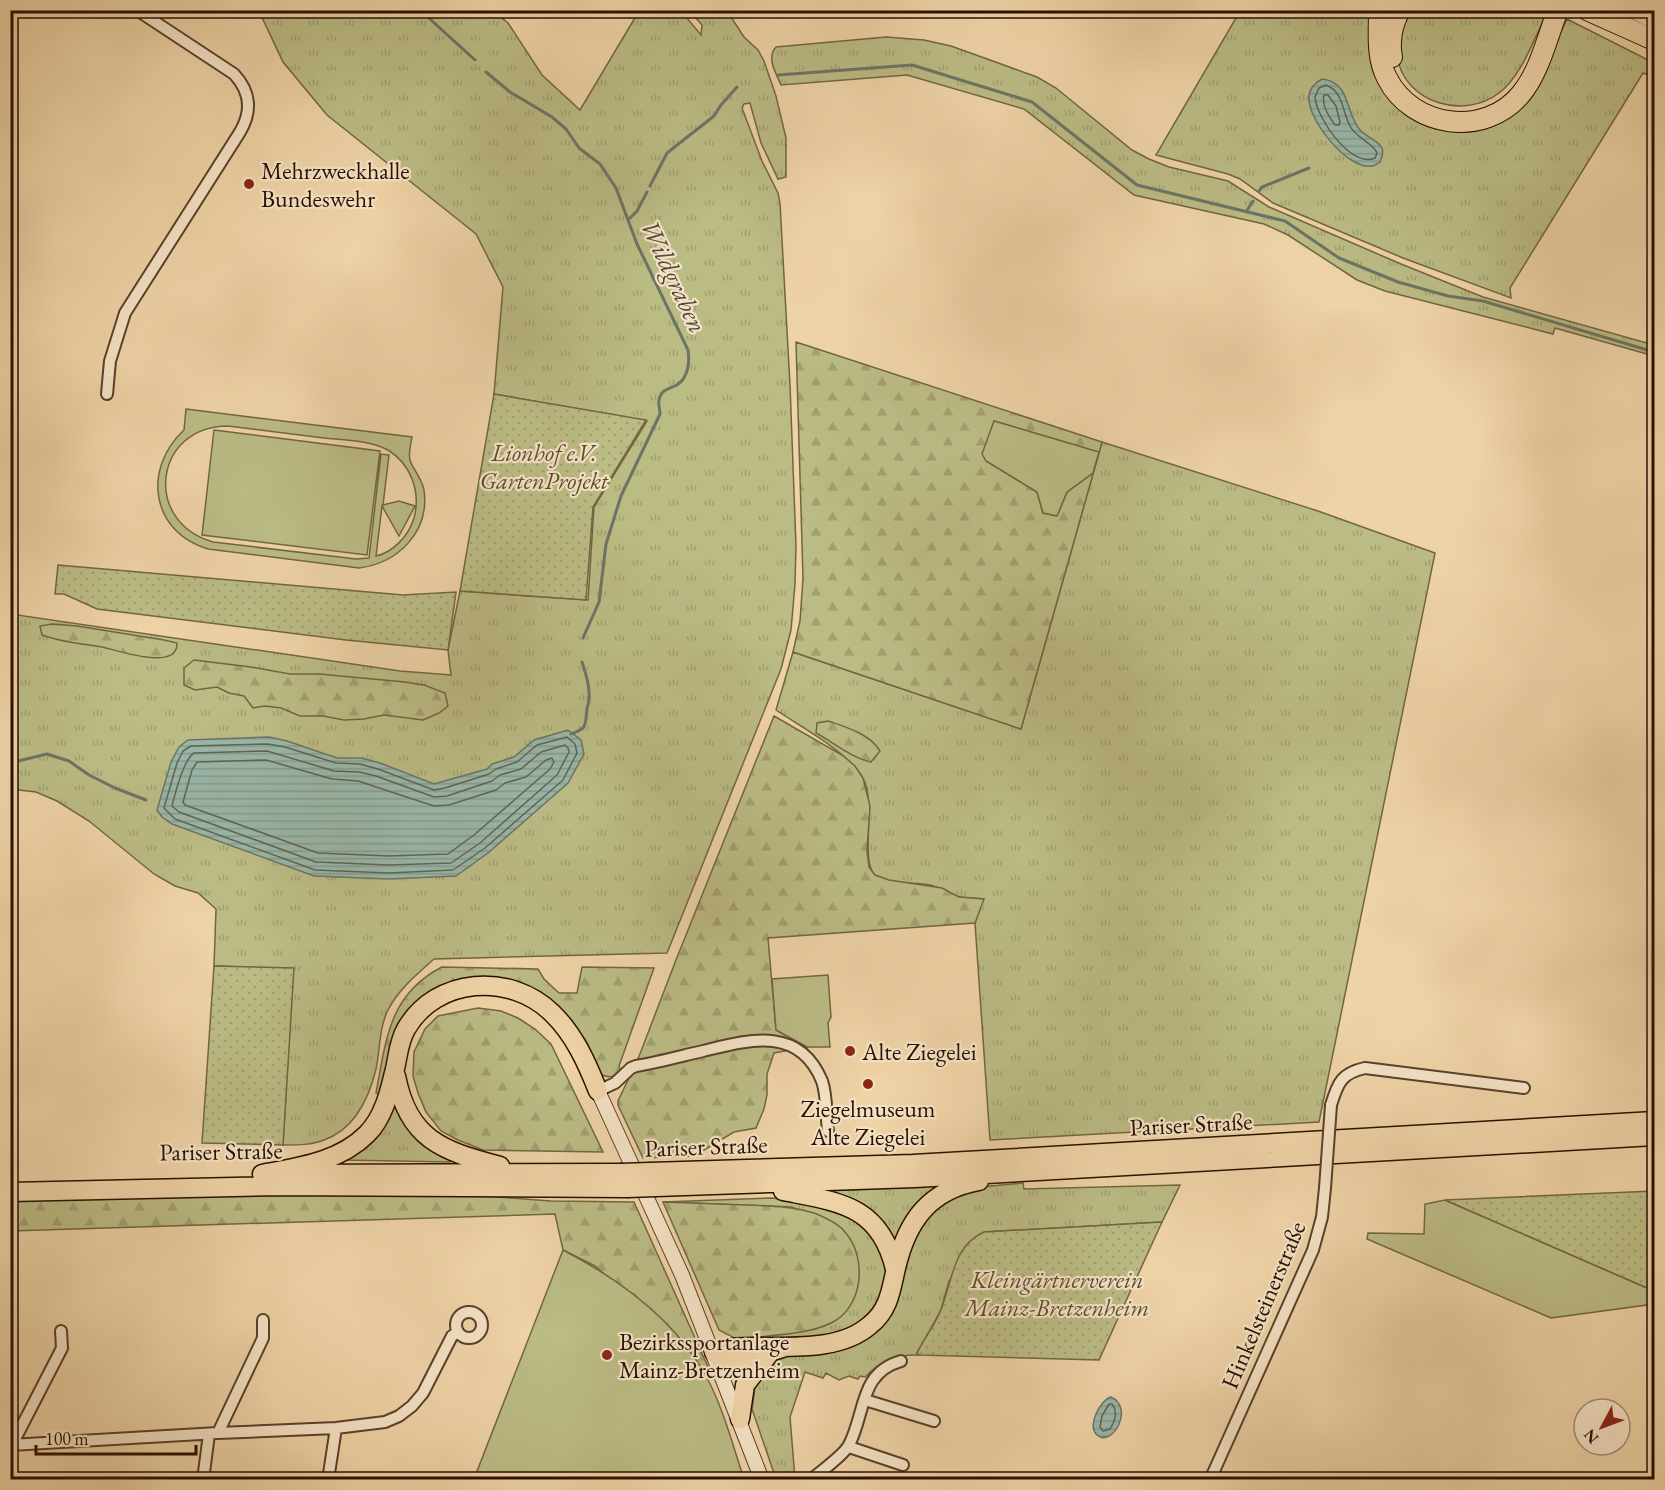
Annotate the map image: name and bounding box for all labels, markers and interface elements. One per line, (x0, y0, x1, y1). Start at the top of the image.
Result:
place label: Mehrzweckhalle Bundeswehr (261, 155, 410, 214)
marker: Mehrzweckhalle Bundeswehr (242, 177, 256, 191)
water label: Wildgraben (633, 214, 715, 338)
park label: Lionhof e.V. GartenProjekt (480, 437, 609, 496)
place label: Alte Ziegelei (861, 1036, 977, 1067)
marker: Alte Ziegelei (843, 1044, 857, 1058)
marker: Ziegelmuseum Alte Ziegelei (861, 1077, 875, 1091)
place label: Ziegelmuseum Alte Ziegelei (800, 1093, 936, 1152)
street label: Pariser Straße (1129, 1105, 1253, 1143)
street label: Pariser Straße (644, 1128, 768, 1164)
street label: Pariser Straße (159, 1134, 283, 1168)
street label: Hinkelsteinerstraße (1214, 1216, 1312, 1394)
park label: Kleingärtnerverein Mainz-Bretzenheim (963, 1264, 1149, 1323)
place label: Bezirkssportanlage Mainz-Bretzenheim (619, 1326, 801, 1385)
marker: Bezirkssportanlage Mainz-Bretzenheim (600, 1348, 614, 1362)
north arrow (1572, 1397, 1632, 1457)
scale bar (36, 1418, 196, 1456)
text: N (1579, 1425, 1603, 1448)
text: 100 m (45, 1427, 89, 1450)

